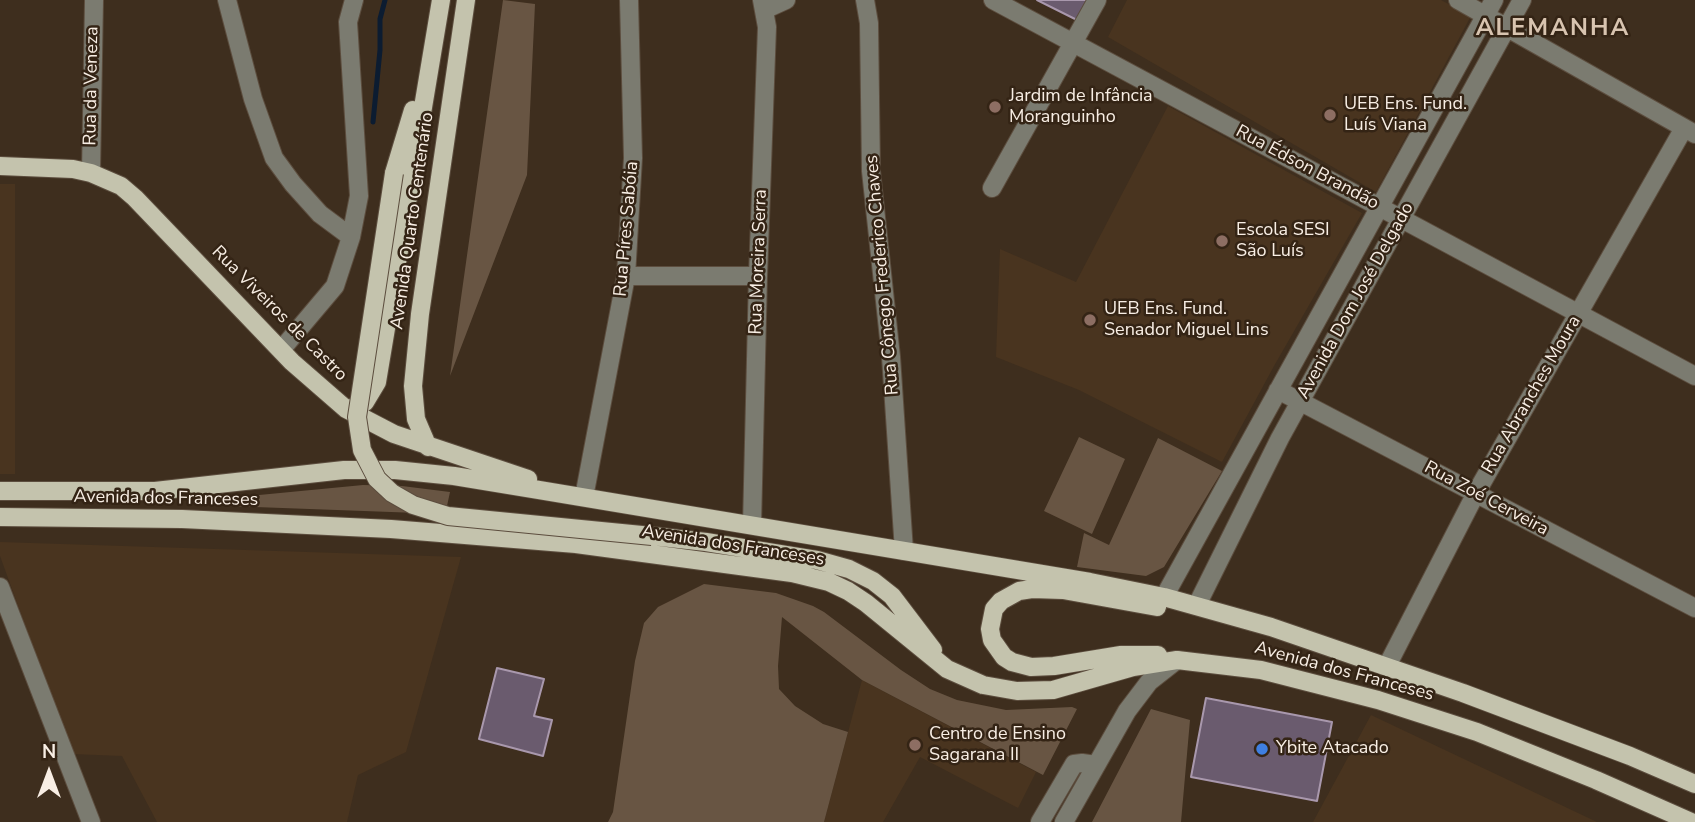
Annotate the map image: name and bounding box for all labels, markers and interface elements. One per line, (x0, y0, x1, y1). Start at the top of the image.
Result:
district label: ALEMANHA (1477, 15, 1629, 43)
street label: Rua da Veneza (80, 26, 104, 146)
place label: Jardim de Infância Moranguinho (1009, 86, 1153, 128)
place label: UEB Ens. Fund. Luís Viana (1344, 94, 1467, 136)
marker: Jardim de Infância Moranguinho (987, 99, 1003, 115)
marker: UEB Ens. Fund. Luís Viana (1322, 107, 1338, 123)
street label: Avenida Quarto Centenário (387, 111, 439, 331)
street label: Rua Édson Brandão (1232, 121, 1382, 215)
street label: Rua Cônego Frederico Chaves (862, 154, 904, 396)
street label: Rua Píres Sabóia (610, 160, 644, 298)
street label: Rua Moreira Serra (746, 189, 772, 335)
street label: Avenida Dom José Delgado (1293, 199, 1419, 403)
place label: Escola SESI São Luís (1236, 220, 1330, 262)
marker: Escola SESI São Luís (1214, 233, 1230, 249)
street label: Rua Viveiros de Castro (207, 242, 351, 386)
place label: UEB Ens. Fund. Senador Miguel Lins (1104, 299, 1269, 342)
marker: UEB Ens. Fund. Senador Miguel Lins (1082, 312, 1098, 328)
street label: Rua Abranches Moura (1478, 312, 1586, 478)
street label: Rua Zoé Cerveira (1420, 457, 1552, 541)
street label: Avenida dos Franceses (74, 487, 258, 511)
street label: Avenida dos Franceses (640, 521, 826, 571)
street label: Avenida dos Franceses (1252, 638, 1436, 706)
place label: Centro de Ensino Sagarana II (929, 724, 1066, 766)
marker: Centro de Ensino Sagarana II (907, 737, 923, 753)
north arrow (14, 738, 84, 808)
place label: Ybite Atacado (1276, 738, 1389, 760)
text: N (42, 739, 56, 765)
marker: Ybite Atacado (1254, 741, 1270, 757)

